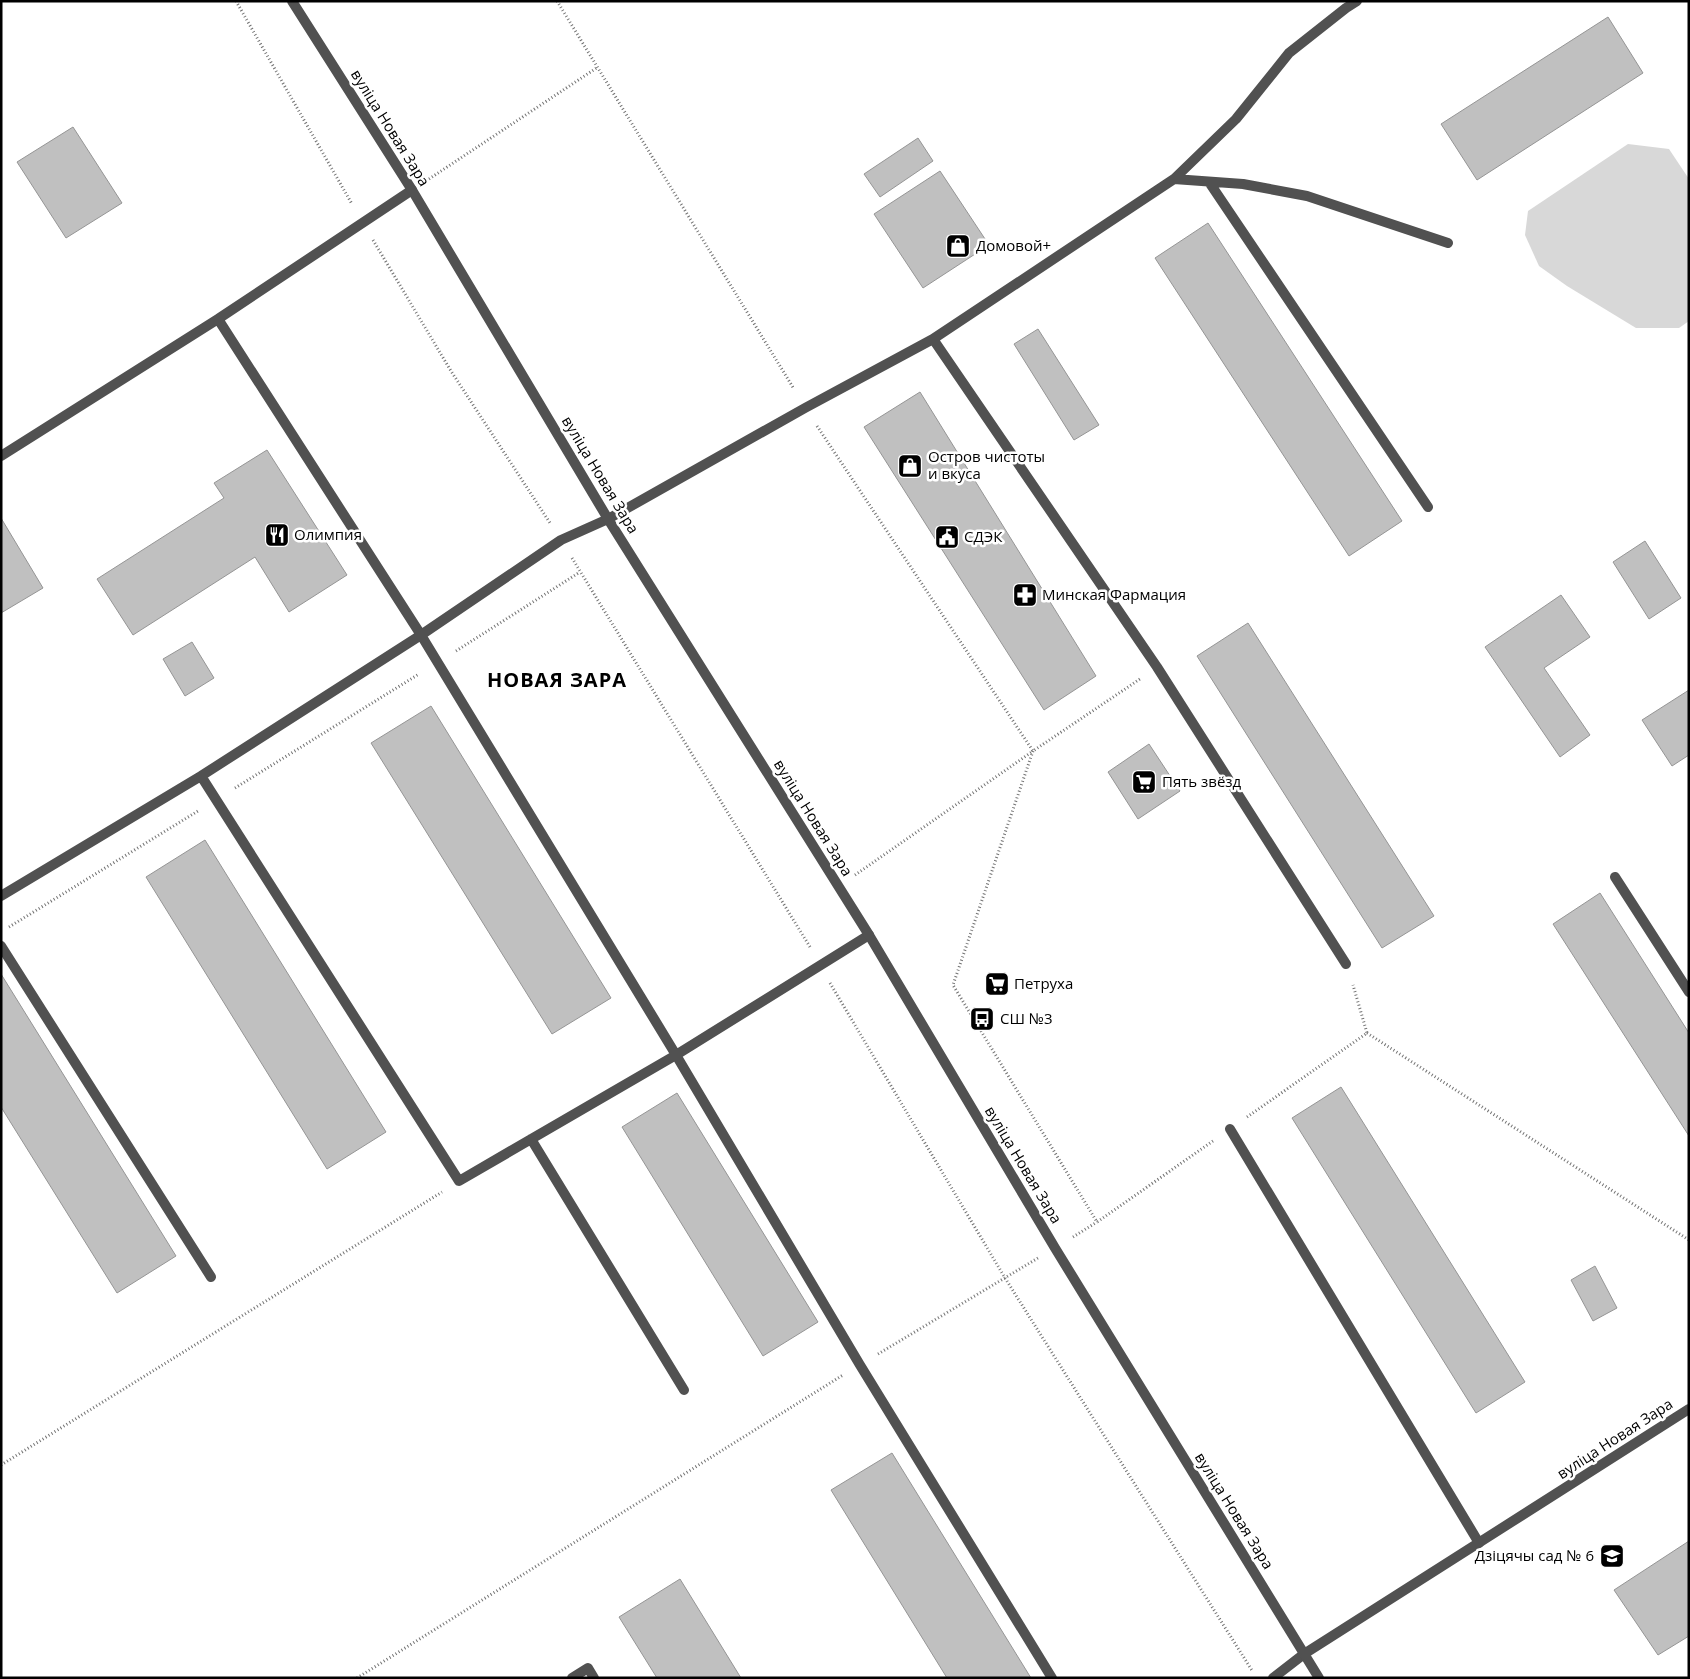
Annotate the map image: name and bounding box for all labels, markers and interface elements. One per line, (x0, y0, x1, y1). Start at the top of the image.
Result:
street label: вуліца Новая Зара (347, 65, 435, 190)
shop icon: Домовой+ (945, 233, 971, 259)
place label: Домовой+ (976, 235, 1051, 255)
street label: вуліца Новая Зара (558, 412, 644, 537)
place label: Остров чистоты и вкуса (928, 446, 1045, 483)
shop icon: Остров чистоты и вкуса (897, 453, 923, 479)
restaurant icon: Олимпия (264, 522, 290, 548)
place label: Олимпия (294, 524, 362, 544)
public building icon: СДЭК (934, 524, 960, 550)
place label: СДЭК (964, 526, 1003, 546)
pharmacy icon: Минская Фармация (1012, 582, 1038, 608)
place label: Минская Фармация (1042, 584, 1186, 604)
district label: НОВАЯ ЗАРА (487, 666, 627, 693)
street label: вуліца Новая Зара (770, 755, 858, 880)
supermarket icon: Пять звёзд (1131, 769, 1157, 795)
place label: Пять звёзд (1162, 771, 1242, 791)
supermarket icon: Петруха (984, 971, 1010, 997)
place label: Петруха (1014, 973, 1073, 993)
bus stop icon: СШ №3 (969, 1006, 995, 1032)
place label: СШ №3 (1000, 1008, 1053, 1028)
street label: вуліца Новая Зара (981, 1102, 1067, 1227)
street label: вуліца Новая Зара (1553, 1393, 1676, 1483)
street label: вуліца Новая Зара (1191, 1448, 1279, 1573)
school or university icon: Дзіцячы сад № 6 (1599, 1543, 1625, 1569)
place label: Дзіцячы сад № 6 (1475, 1545, 1594, 1565)

